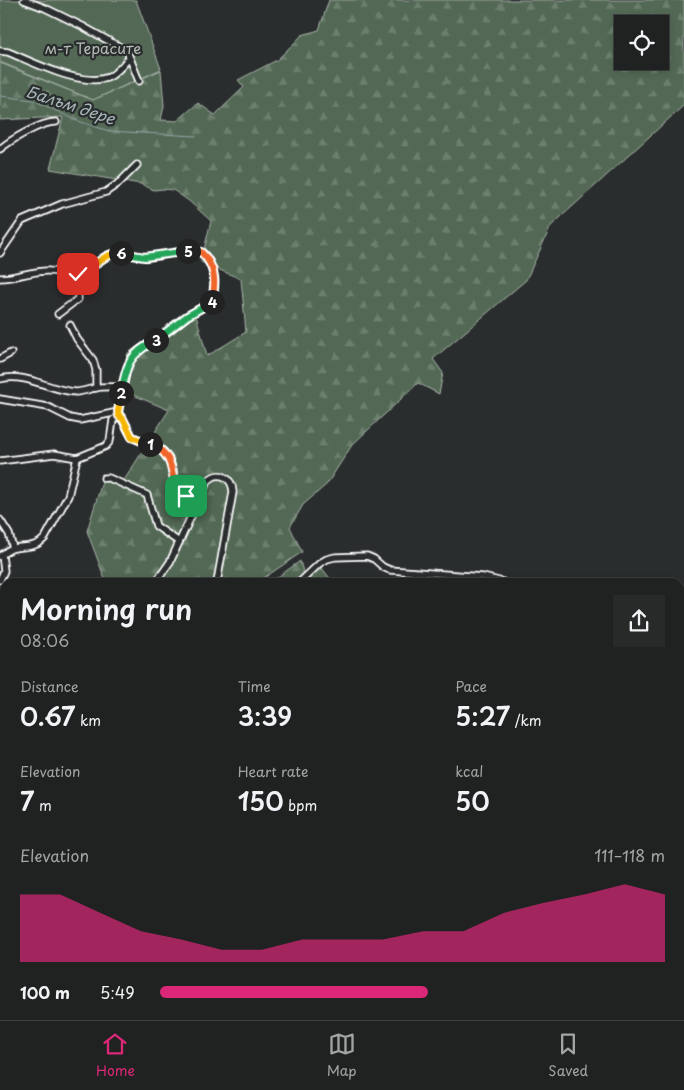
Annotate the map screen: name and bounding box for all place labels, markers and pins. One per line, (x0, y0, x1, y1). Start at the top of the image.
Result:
pin: 5 (176, 238, 200, 264)
pin: 6 (108, 240, 134, 266)
pin (57, 253, 99, 295)
pin: 4 (200, 290, 224, 314)
pin: 3 (144, 328, 168, 352)
pin: 2 (108, 380, 134, 406)
pin: 1 (138, 432, 162, 456)
pin (165, 475, 207, 517)

